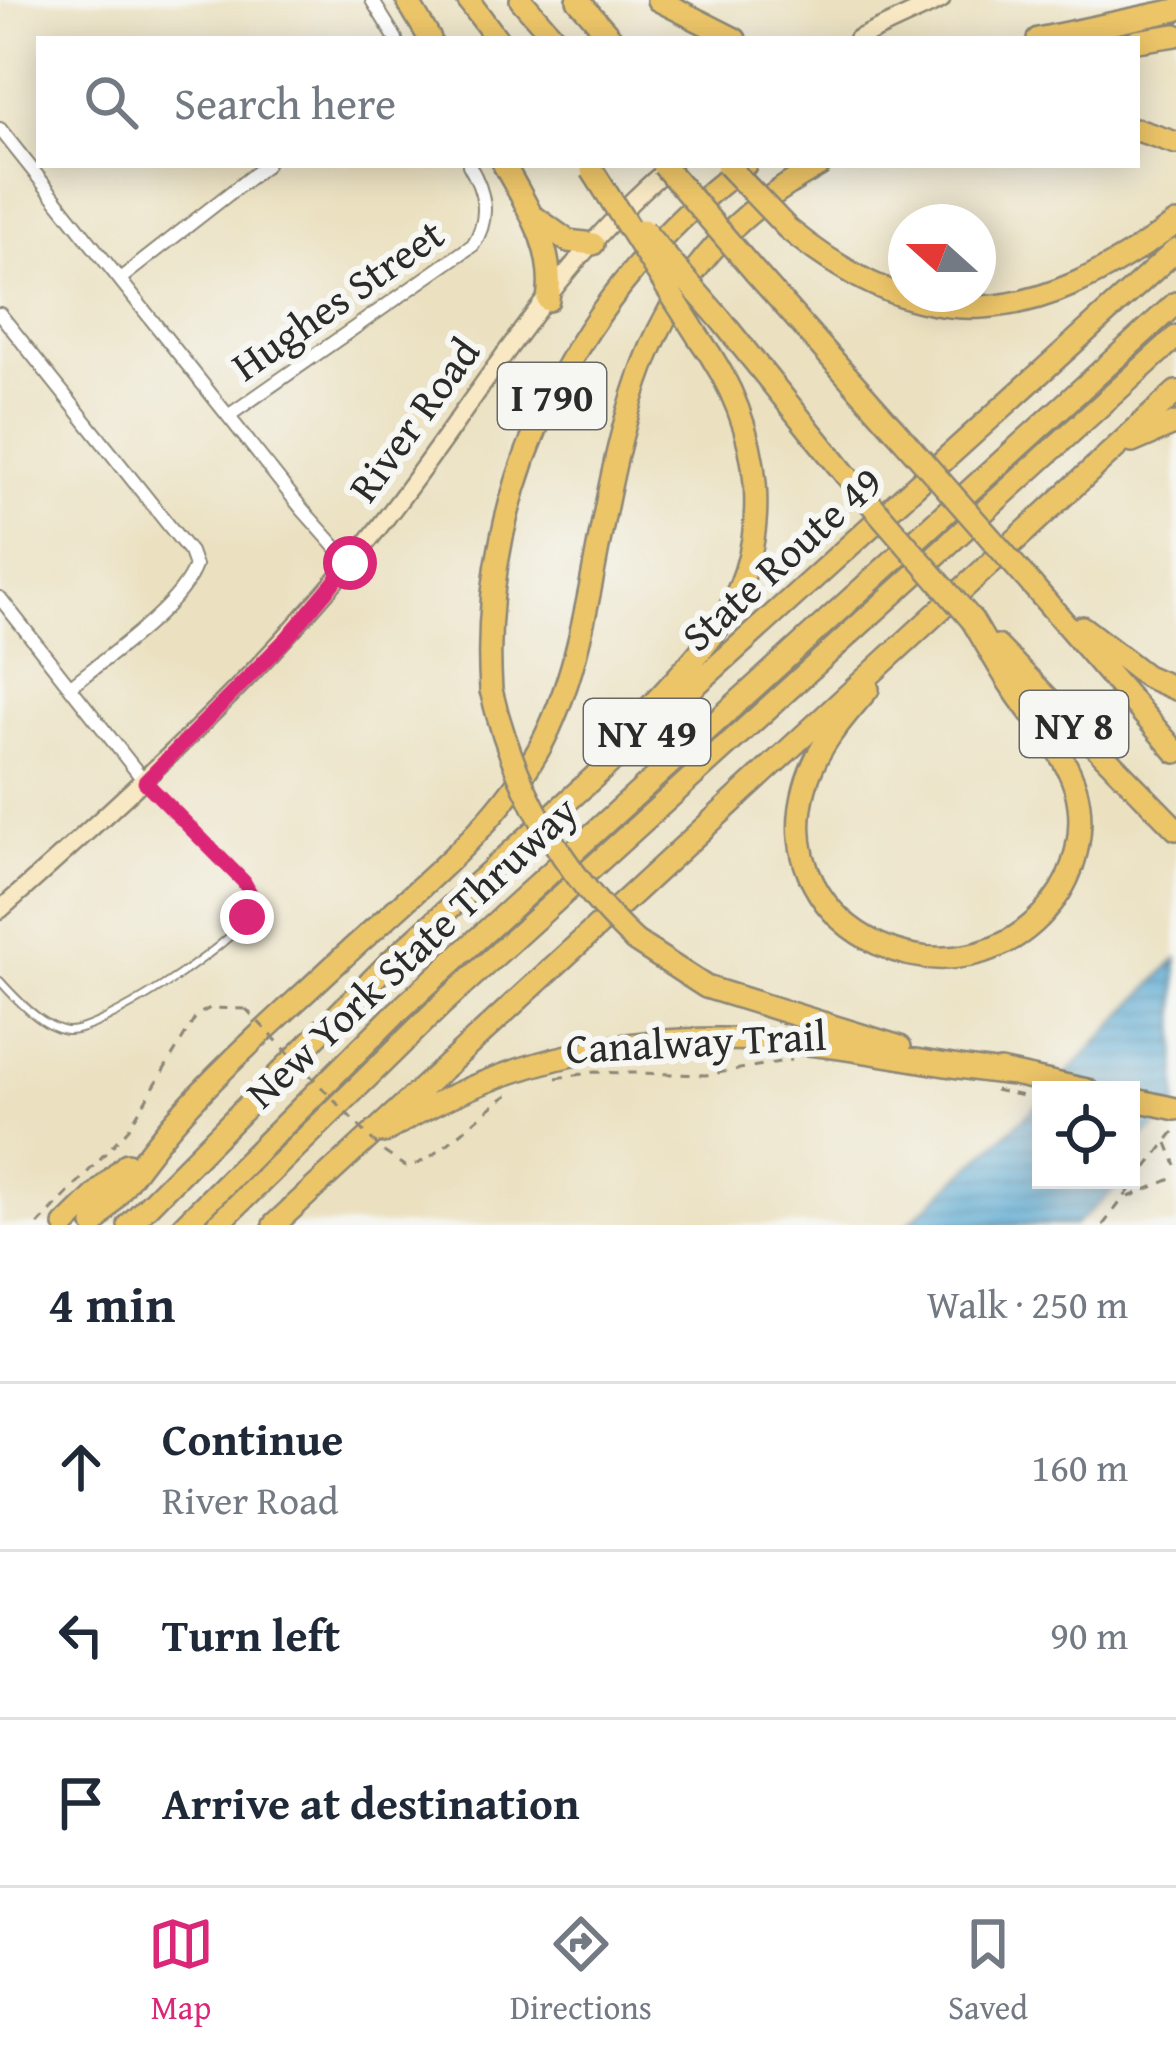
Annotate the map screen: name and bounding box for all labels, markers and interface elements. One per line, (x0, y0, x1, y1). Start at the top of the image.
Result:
search box (36, 36, 1140, 168)
icon: search (78, 69, 144, 135)
text: Search here (174, 70, 396, 135)
street label: Hughes Street (218, 203, 456, 395)
north arrow (888, 204, 996, 312)
street label: River Road (332, 324, 494, 514)
road number: I 790 (498, 363, 606, 429)
street label: State Route 49 (667, 451, 895, 665)
route start (323, 536, 377, 590)
road number: NY 8 (1020, 691, 1128, 757)
road number: NY 49 (584, 699, 710, 765)
street label: New York State Thruway (231, 781, 591, 1121)
route end (220, 890, 274, 944)
street label: Canalway Trail (564, 1004, 828, 1078)
map controls (1032, 1081, 1140, 1189)
button: locate (1032, 1081, 1140, 1189)
text: 4 min (48, 1266, 175, 1341)
text: Walk · 250 m (927, 1275, 1128, 1332)
text: Continue (162, 1406, 343, 1471)
icon: ahead (48, 1434, 114, 1500)
text: 160 m (1031, 1438, 1128, 1495)
text: River Road (162, 1471, 338, 1528)
icon: left (48, 1602, 114, 1668)
text: Turn left (162, 1602, 340, 1667)
text: 90 m (1050, 1606, 1128, 1663)
icon: arrive (48, 1770, 114, 1836)
text: Arrive at destination (162, 1770, 580, 1835)
tab: Map (148, 1911, 214, 2031)
tab: Directions (510, 1911, 652, 2031)
tab: Saved (948, 1911, 1028, 2031)

